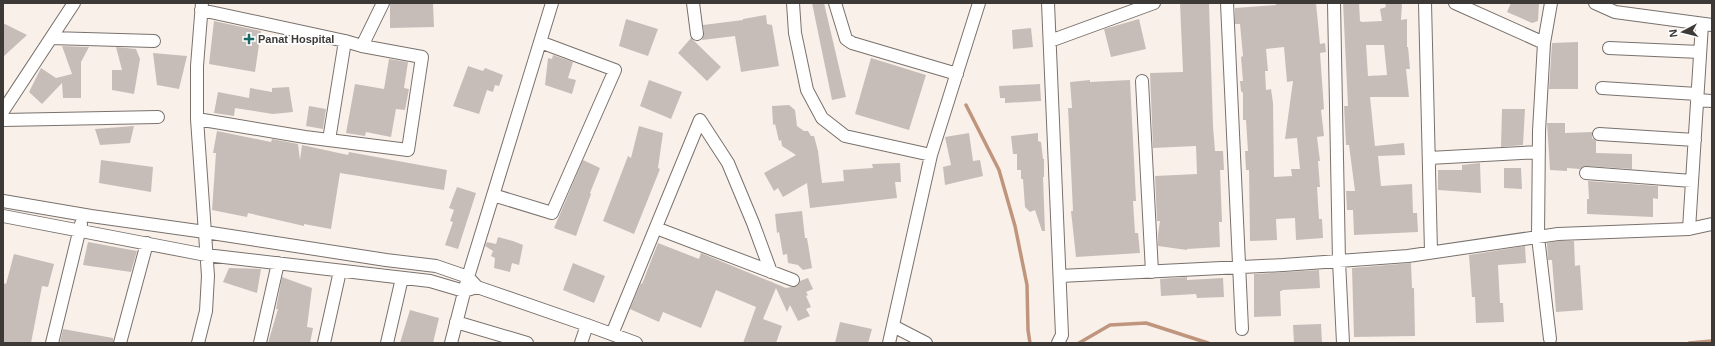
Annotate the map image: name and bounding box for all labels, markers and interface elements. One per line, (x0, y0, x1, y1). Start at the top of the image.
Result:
north arrow (1663, 12, 1703, 52)
text: N (1667, 28, 1680, 38)
marker: Panat Hospital (243, 33, 255, 45)
place label: Panat Hospital (258, 33, 334, 45)

